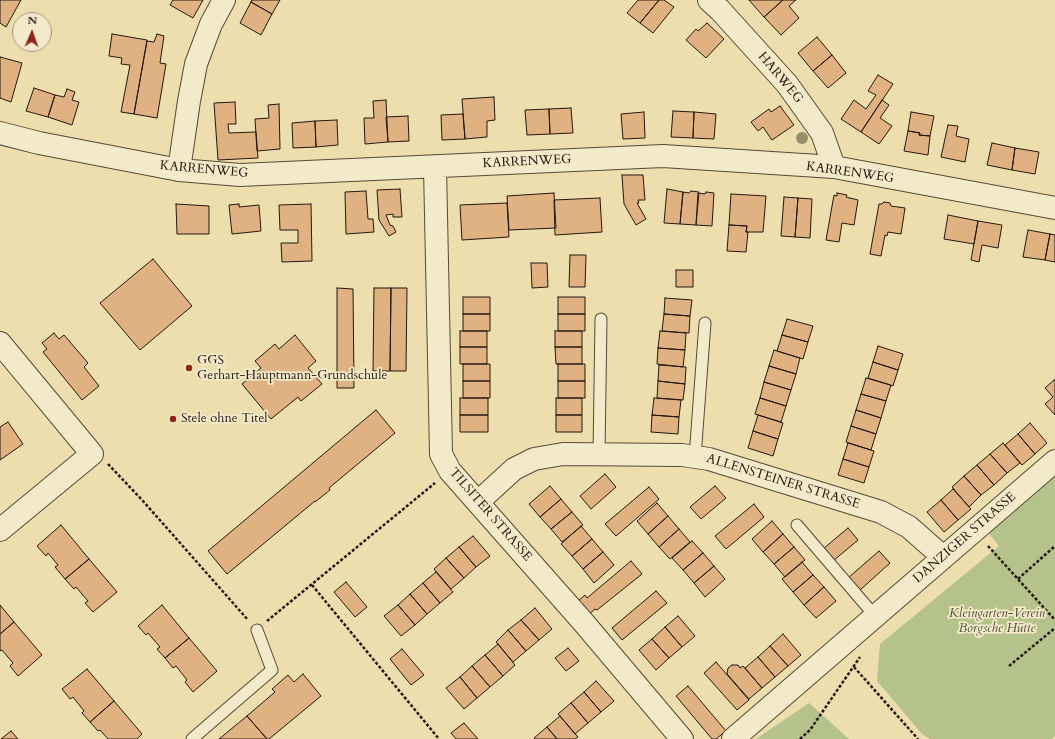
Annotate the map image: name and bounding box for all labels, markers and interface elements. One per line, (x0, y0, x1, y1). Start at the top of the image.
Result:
north arrow (12, 12, 52, 52)
text: N (27, 13, 37, 28)
street label: HARWEG (754, 49, 806, 107)
street label: KARRENWEG (482, 152, 572, 172)
street label: KARRENWEG (159, 158, 249, 182)
street label: KARRENWEG (805, 159, 895, 187)
place label: GGS Gerhart-Hauptmann-Grundschule (197, 353, 387, 384)
marker: GGS Gerhart-Hauptmann-Grundschule (184, 363, 194, 373)
place label: Stele ohne Titel (181, 411, 268, 427)
marker: Stele ohne Titel (168, 414, 178, 424)
street label: ALLENSTEINER STRASSE (704, 451, 862, 513)
street label: TILSITER STRASSE (445, 465, 535, 565)
street label: DANZIGER STRASSE (911, 489, 1019, 587)
park label: Kleingarten-Verein Borgsche Hütte (949, 606, 1045, 637)

